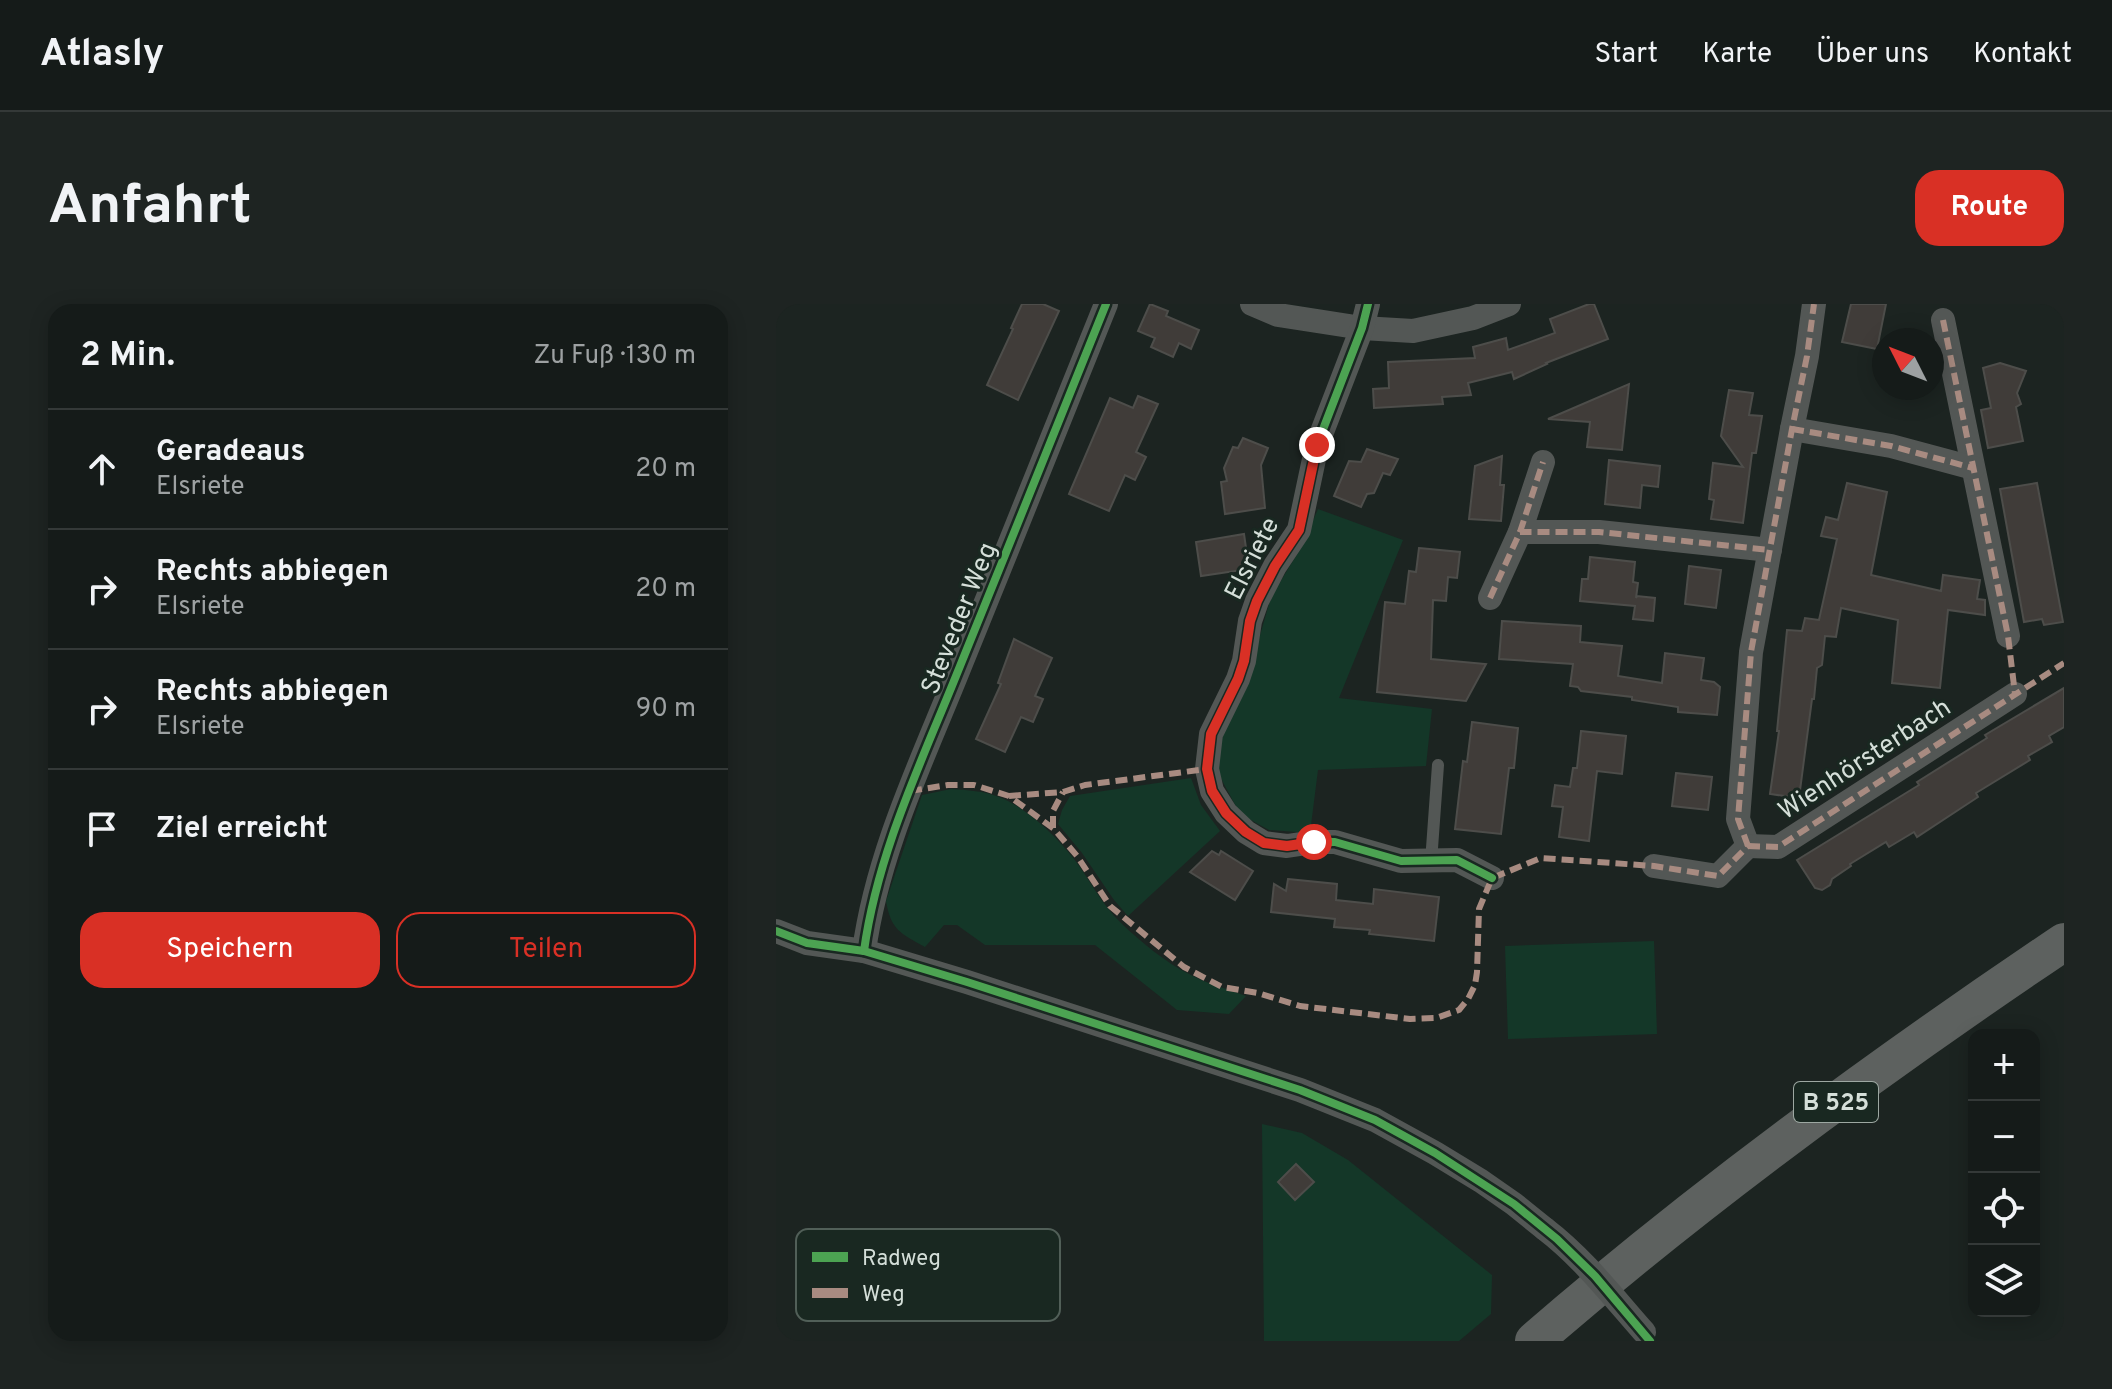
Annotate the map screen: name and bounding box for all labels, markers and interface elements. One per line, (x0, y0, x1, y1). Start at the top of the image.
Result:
text: Atlasly (40, 31, 164, 80)
text: Start (1594, 37, 1658, 73)
text: Karte (1702, 37, 1772, 73)
text: Über uns (1816, 37, 1929, 73)
text: Kontakt (1973, 37, 2072, 73)
button: Route (1915, 170, 2064, 246)
text: Anfahrt (48, 173, 252, 243)
north arrow (1872, 328, 1944, 400)
text: 2 Min. (80, 335, 175, 378)
text: Zu Fuß · 130 m (533, 340, 696, 373)
route end (1299, 427, 1335, 463)
text: Geradeaus (156, 434, 305, 471)
icon: ahead (80, 447, 124, 491)
text: 20 m (635, 453, 696, 486)
text: Elsriete (156, 471, 244, 504)
street label: Elsriete (1218, 512, 1288, 606)
street label: Steveder Weg (915, 538, 1006, 700)
text: Rechts abbiegen (156, 554, 389, 591)
icon: right (80, 567, 124, 611)
text: 20 m (635, 573, 696, 606)
text: Elsriete (156, 591, 244, 624)
text: Rechts abbiegen (156, 674, 389, 711)
icon: right (80, 687, 124, 731)
street label: Wienhörsterbach (1773, 692, 1958, 828)
text: 90 m (636, 693, 696, 726)
text: Elsriete (156, 711, 244, 744)
icon: arrive (80, 807, 124, 851)
text: Ziel erreicht (156, 811, 328, 848)
route start (1296, 824, 1332, 860)
button: Speichern (80, 912, 380, 988)
button: Teilen (396, 912, 696, 988)
map controls (1968, 1029, 2040, 1317)
button: + (1968, 1029, 2040, 1101)
road number: B 525 (1794, 1082, 1878, 1122)
button: − (1968, 1101, 2040, 1173)
button: locate (1968, 1173, 2040, 1245)
legend (796, 1229, 1060, 1321)
button: layers (1968, 1245, 2040, 1317)
text: Radweg (862, 1246, 941, 1273)
text: Weg (862, 1282, 905, 1309)

